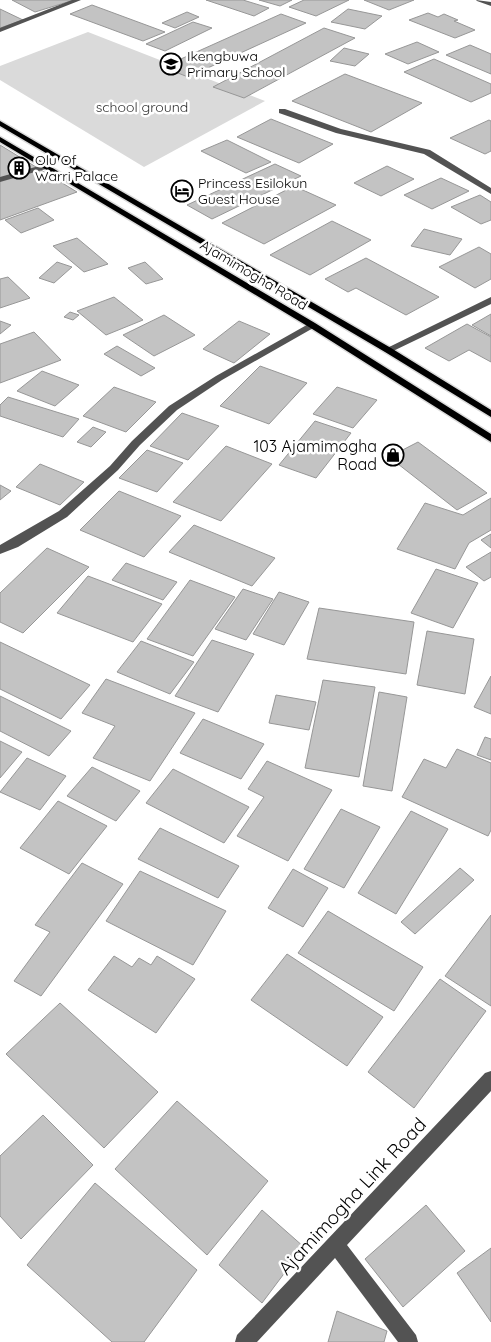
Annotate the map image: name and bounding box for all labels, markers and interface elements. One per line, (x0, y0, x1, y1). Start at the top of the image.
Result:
place label: Ikengbuwa Primary School (187, 47, 285, 81)
school or university icon: Ikengbuwa Primary School (159, 52, 183, 76)
park label: school ground (96, 98, 188, 116)
place label: Olu Of Warri Palace (35, 151, 118, 185)
building icon: Olu Of Warri Palace (7, 156, 31, 180)
place label: Princess Esilokun Guest House (198, 174, 307, 208)
hotel icon: Princess Esilokun Guest House (170, 179, 194, 203)
street label: Ajamimogha Road (197, 236, 311, 314)
place label: 103 Ajamimogha Road (253, 436, 377, 474)
shop icon: 103 Ajamimogha Road (381, 443, 405, 467)
street label: Ajamimogha Link Road (273, 1112, 431, 1280)

